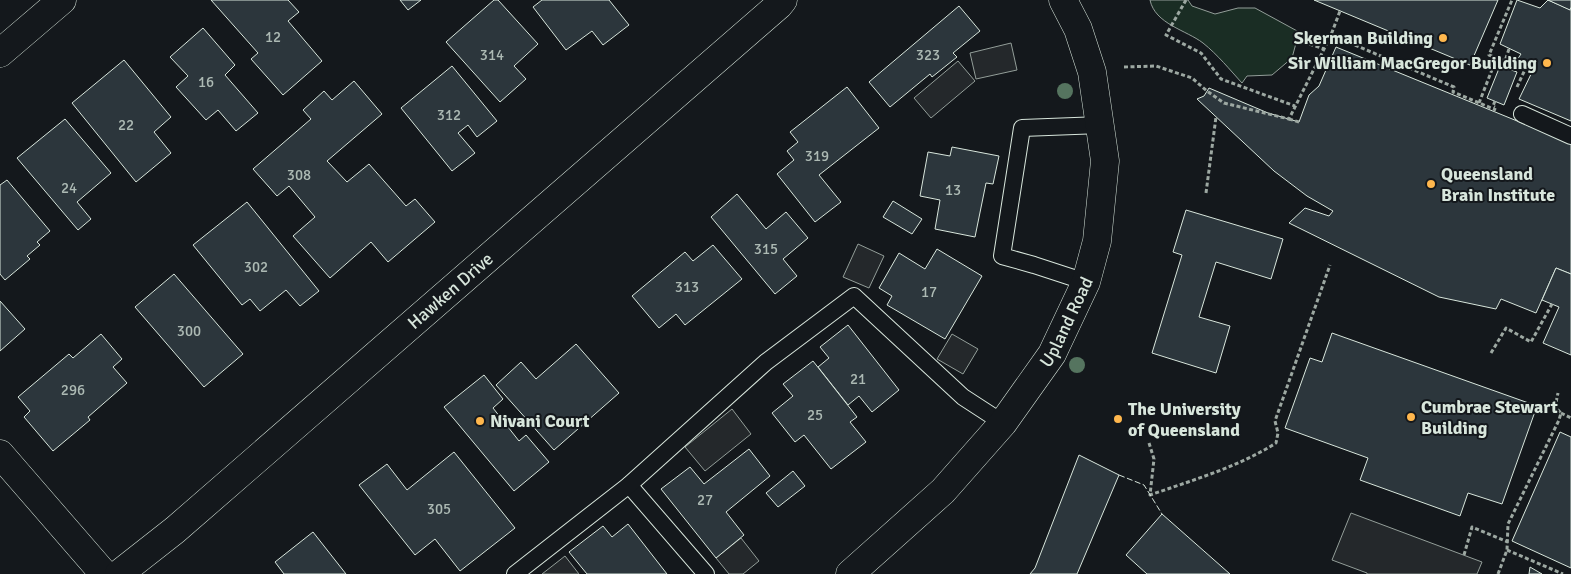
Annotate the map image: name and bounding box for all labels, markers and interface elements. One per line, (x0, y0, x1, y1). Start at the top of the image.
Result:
place label: Skerman Building (1294, 27, 1433, 49)
house number: 12 (265, 28, 281, 46)
marker: Skerman Building (1437, 32, 1449, 44)
house number: 314 (480, 46, 504, 64)
house number: 323 (916, 46, 940, 64)
place label: Sir William MacGregor Building (1288, 52, 1537, 74)
marker: Sir William MacGregor Building (1541, 57, 1553, 69)
house number: 16 (198, 73, 214, 91)
house number: 312 (437, 106, 461, 124)
house number: 22 (118, 116, 134, 134)
house number: 319 (805, 147, 829, 165)
place label: Queensland Brain Institute (1441, 163, 1555, 206)
house number: 308 (287, 166, 311, 184)
marker: Queensland Brain Institute (1425, 178, 1437, 190)
house number: 24 (61, 179, 77, 197)
house number: 13 (945, 181, 961, 199)
house number: 315 (754, 240, 778, 258)
street label: Hawken Drive (403, 248, 497, 334)
house number: 302 (244, 258, 268, 276)
street label: Upland Road (1035, 273, 1098, 372)
house number: 313 (675, 278, 699, 296)
house number: 17 (921, 283, 937, 301)
house number: 300 (177, 322, 201, 340)
house number: 21 (850, 370, 866, 388)
house number: 296 (61, 381, 85, 399)
place label: Cumbrae Stewart Building (1421, 396, 1558, 439)
place label: The University of Queensland (1128, 398, 1241, 441)
house number: 25 (807, 406, 823, 424)
place label: Nivani Court (490, 410, 590, 432)
marker: Cumbrae Stewart Building (1405, 411, 1417, 423)
marker: The University of Queensland (1112, 413, 1124, 425)
marker: Nivani Court (474, 415, 486, 427)
house number: 27 (697, 491, 713, 509)
house number: 305 (427, 500, 451, 518)

